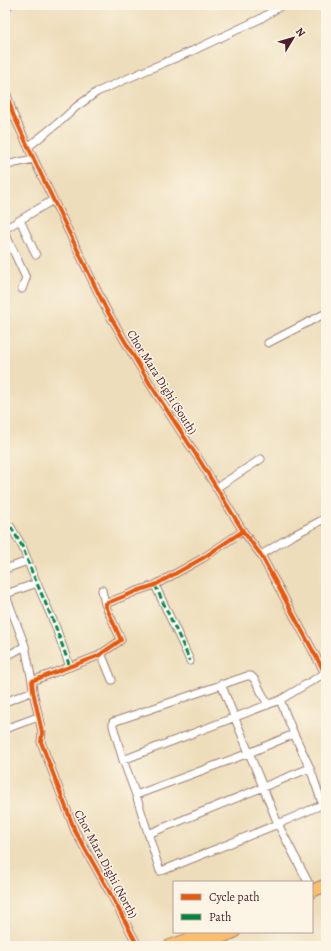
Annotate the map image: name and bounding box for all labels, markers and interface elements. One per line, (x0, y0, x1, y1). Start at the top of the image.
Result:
north arrow (273, 18, 313, 58)
text: N (292, 24, 309, 40)
street label: Chor Mara Dighi (South) (123, 327, 201, 437)
street label: Chor Mara Dighi (North) (71, 807, 141, 921)
legend (173, 881, 313, 933)
text: Cycle path (209, 889, 260, 905)
text: Path (209, 909, 232, 925)

